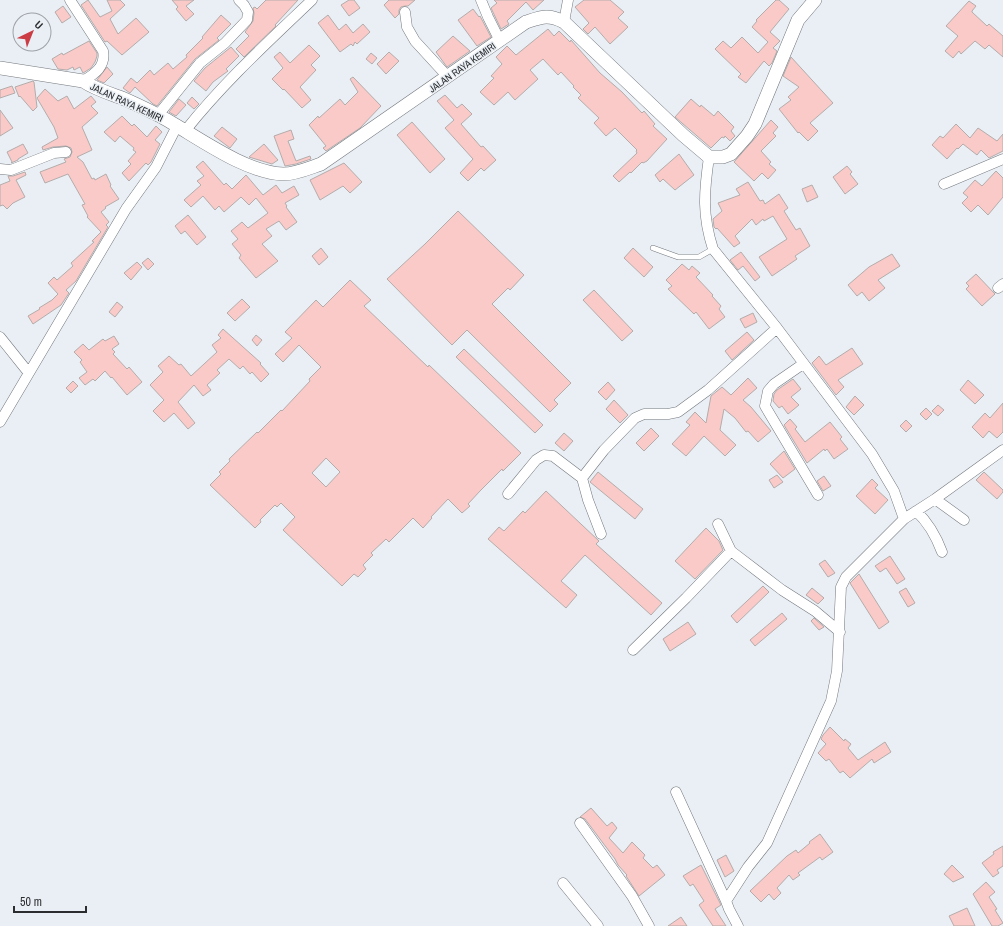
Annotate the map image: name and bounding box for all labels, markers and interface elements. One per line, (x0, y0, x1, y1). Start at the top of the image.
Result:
north arrow (12, 12, 52, 52)
text: U (32, 17, 46, 32)
street label: JALAN RAYA KEMIRI (426, 39, 498, 95)
street label: JALAN RAYA KEMIRI (88, 80, 165, 125)
scale bar (14, 888, 86, 914)
text: 50 m (20, 894, 42, 910)

